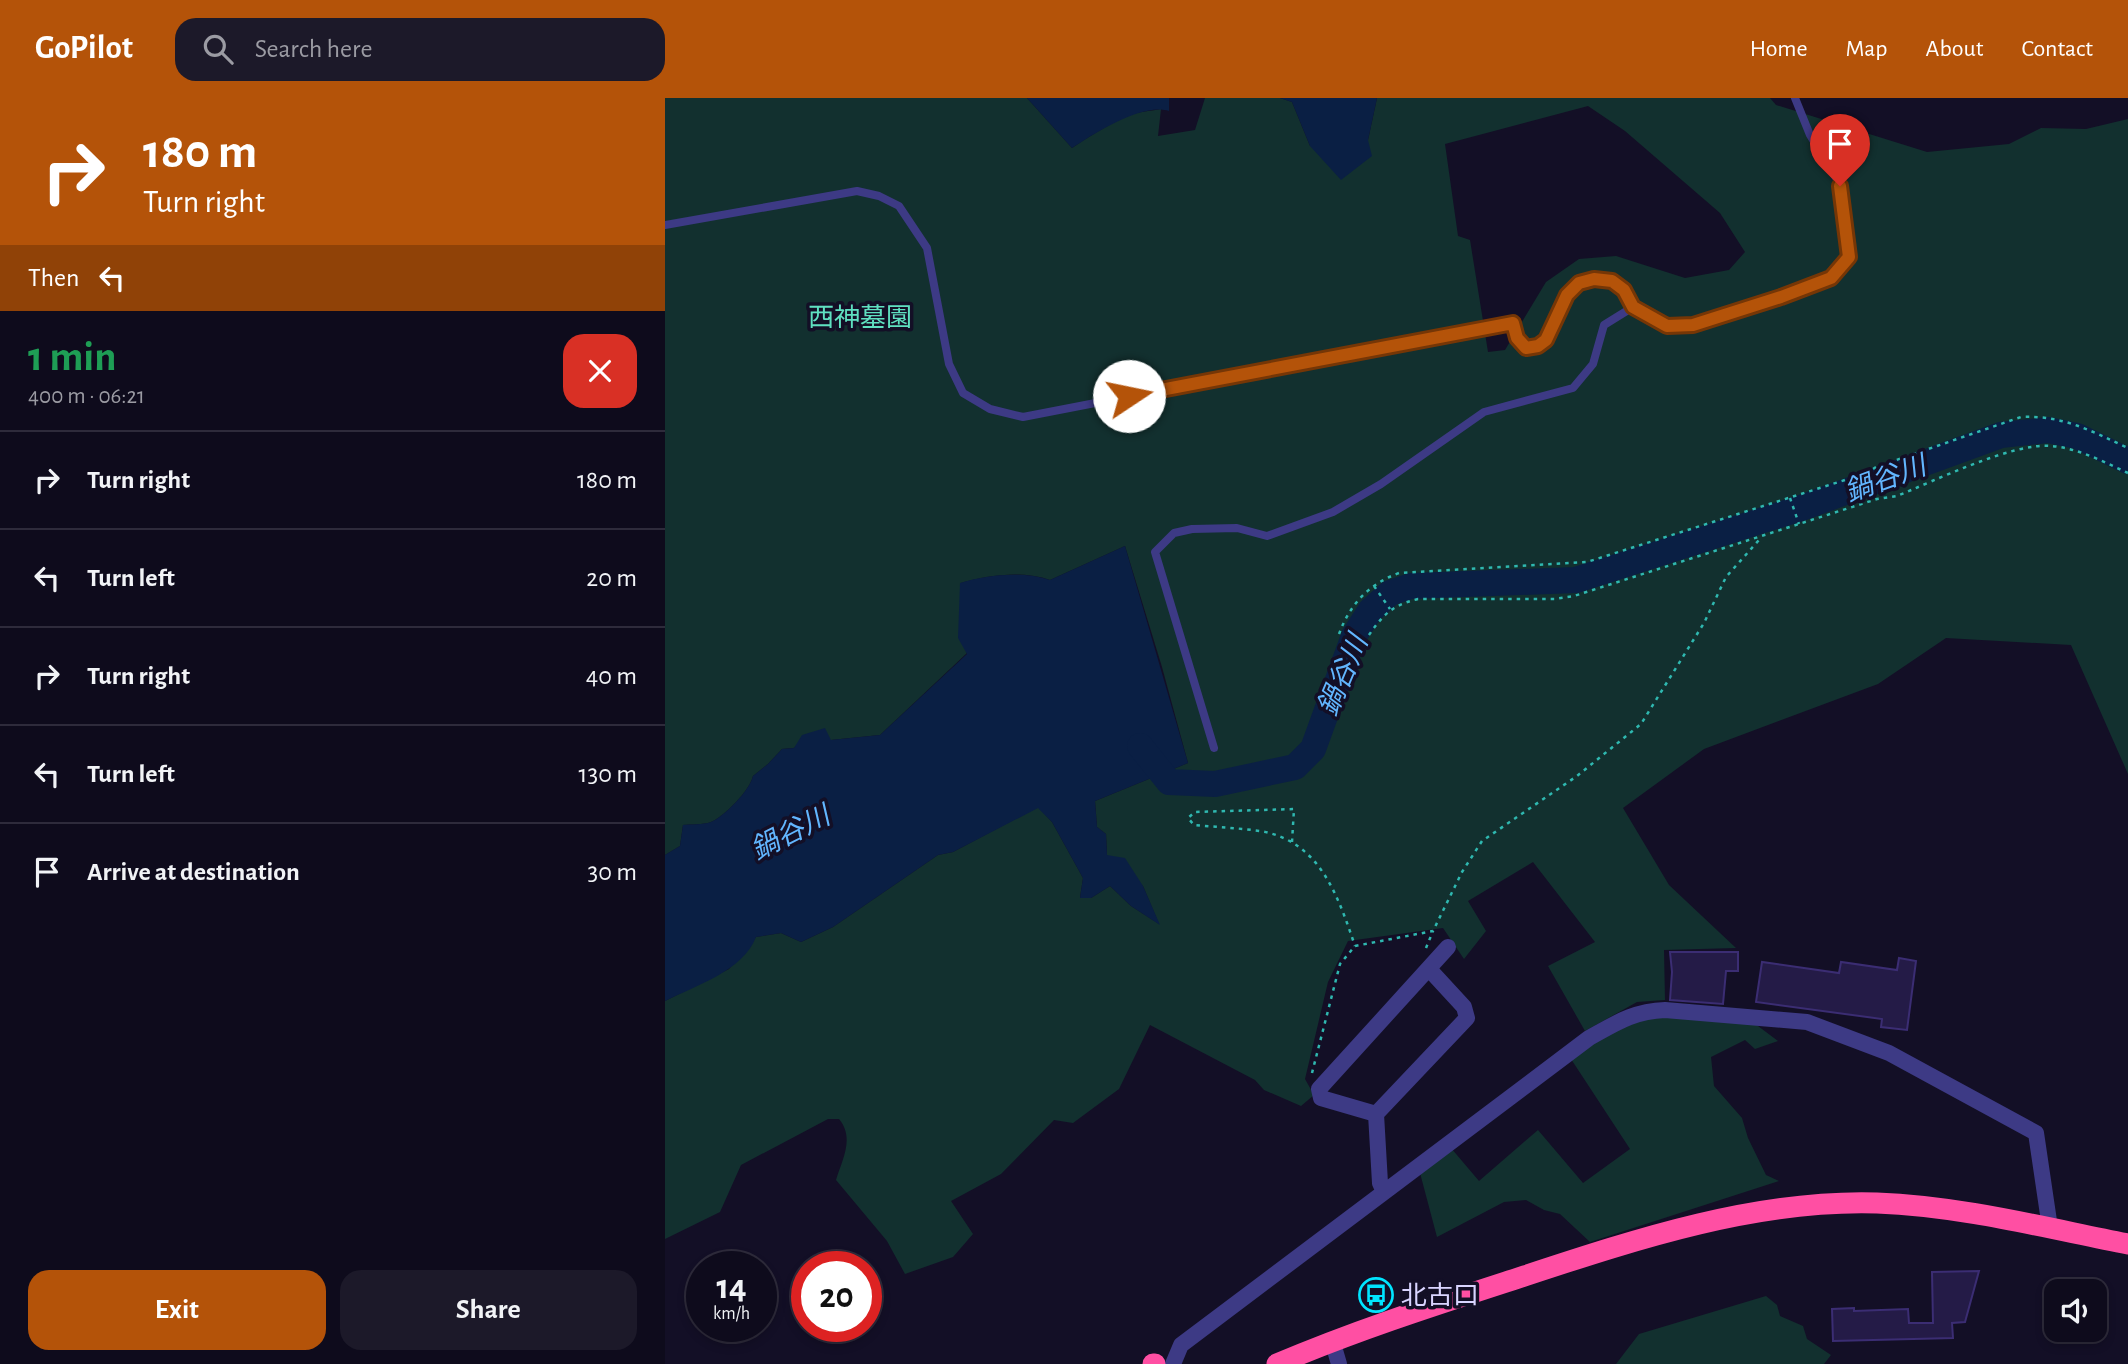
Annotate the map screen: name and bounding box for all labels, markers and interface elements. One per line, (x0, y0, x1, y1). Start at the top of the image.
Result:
search box (175, 18, 665, 81)
icon: search (199, 30, 237, 68)
text: GoPilot (35, 32, 133, 65)
text: Search here (255, 36, 372, 62)
text: Home (1750, 37, 1808, 61)
text: Map (1846, 37, 1888, 61)
text: About (1926, 37, 1983, 61)
text: Contact (2021, 37, 2093, 61)
pin (1810, 114, 1870, 186)
icon: arrive (1821, 125, 1859, 163)
icon: right (28, 126, 119, 217)
text: 180 m (143, 128, 257, 177)
text: Turn right (143, 186, 265, 218)
icon: left (93, 259, 131, 297)
text: Then (28, 265, 79, 291)
park label: 西神墓園 (808, 304, 912, 331)
button: close (563, 334, 637, 408)
text: 1 min (28, 336, 117, 378)
position arrow (1092, 359, 1166, 433)
text: 400 m · 06:21 (28, 385, 145, 408)
water label: 鍋谷川 (1841, 449, 1933, 507)
icon: right (28, 461, 66, 499)
text: Turn right (87, 467, 190, 493)
text: 180 m (577, 467, 637, 493)
icon: left (28, 559, 66, 597)
text: Turn left (87, 565, 175, 591)
text: 20 m (586, 565, 637, 591)
water label: 鍋谷川 (1313, 628, 1374, 720)
icon: right (28, 657, 66, 695)
text: Turn right (87, 663, 190, 689)
text: 40 m (586, 663, 637, 689)
icon: left (28, 755, 66, 793)
text: Turn left (87, 761, 175, 787)
text: 130 m (579, 761, 637, 787)
water label: 鍋谷川 (746, 799, 837, 865)
icon: arrive (28, 853, 66, 891)
text: Arrive at destination (87, 859, 300, 885)
text: 30 m (587, 859, 637, 885)
speed limit sign: 20 (791, 1251, 882, 1342)
button: Exit (28, 1270, 326, 1350)
button: Share (340, 1270, 637, 1350)
text: 14 (716, 1270, 747, 1305)
bus stop icon: 北古口 (1357, 1276, 1395, 1314)
map controls (2044, 1279, 2107, 1342)
button: sound (2044, 1279, 2107, 1342)
place label: 北古口 (1401, 1282, 1479, 1309)
text: km/h (713, 1305, 750, 1323)

